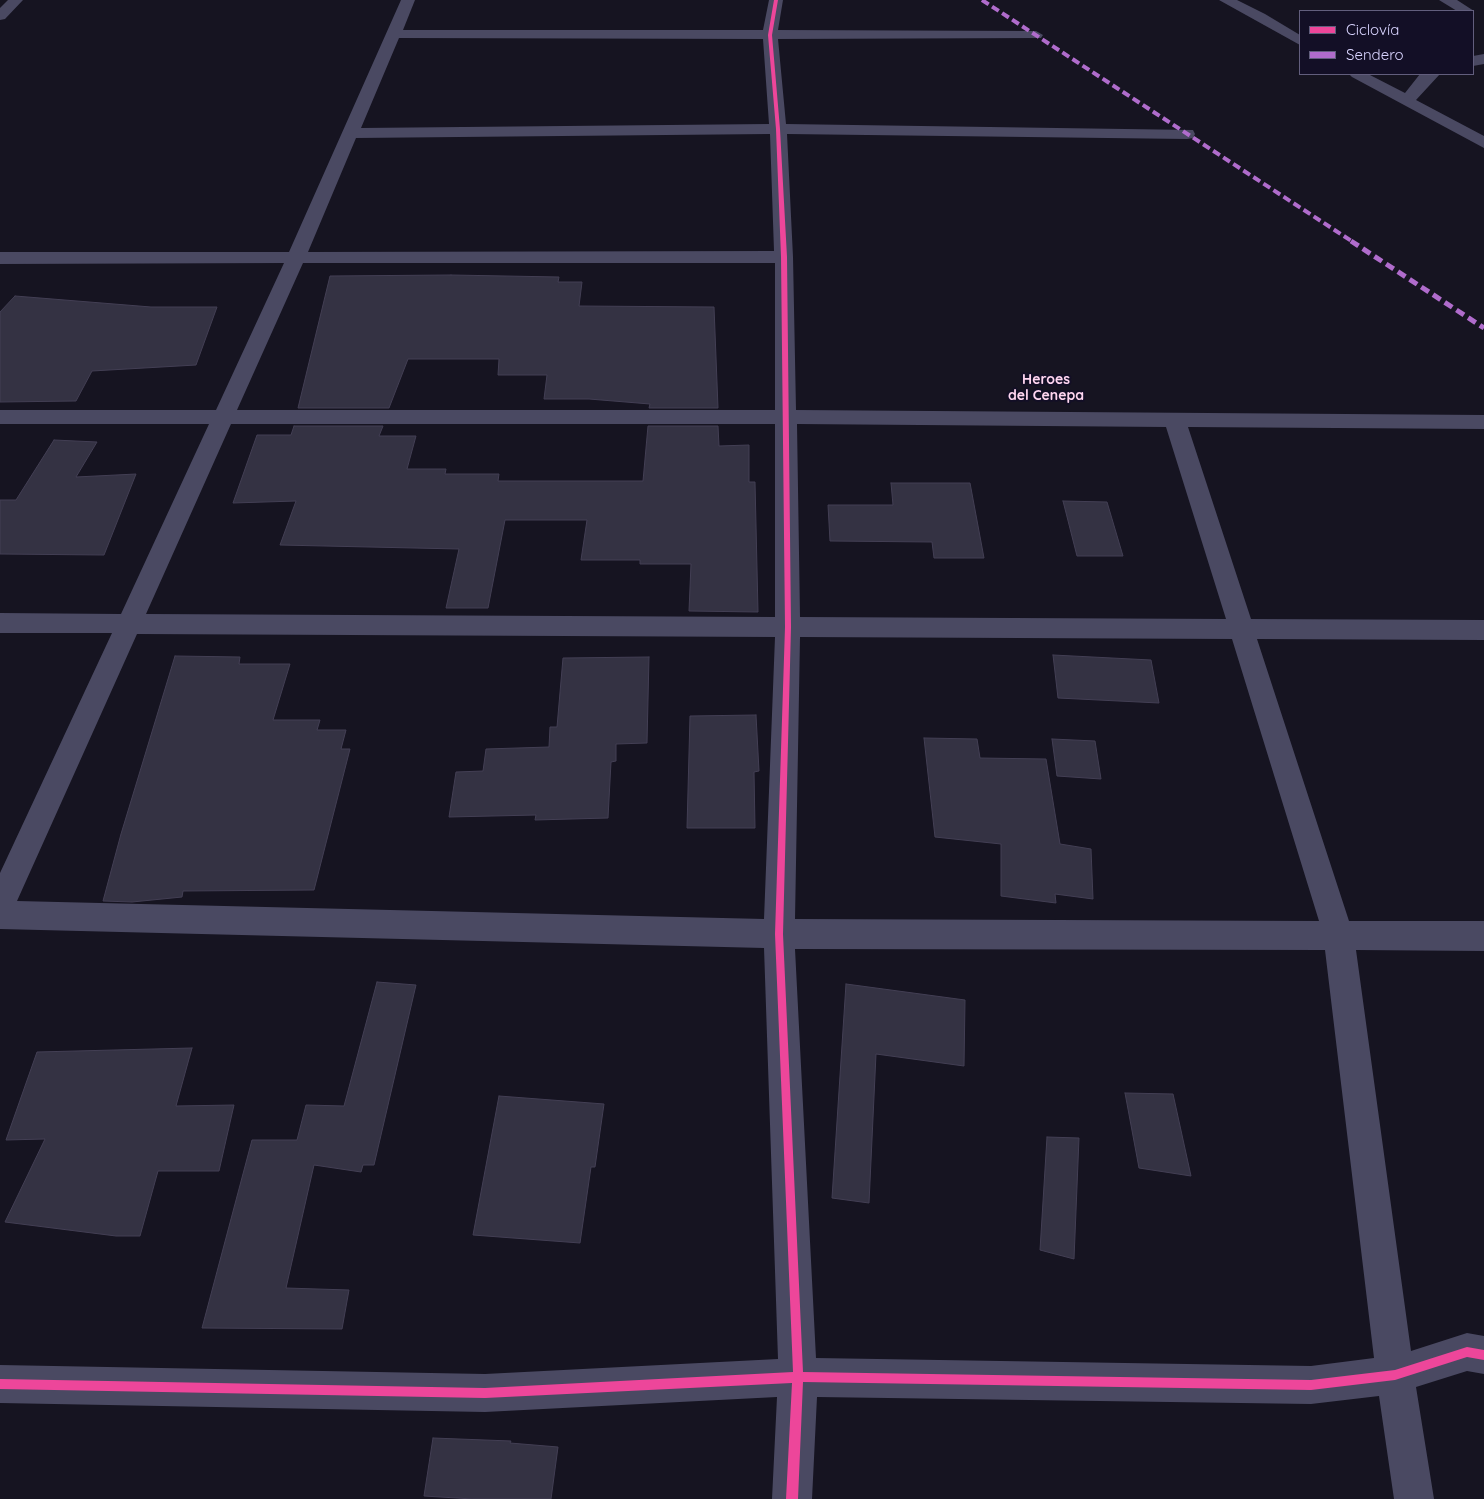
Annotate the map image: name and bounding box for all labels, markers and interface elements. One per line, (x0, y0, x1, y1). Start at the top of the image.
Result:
legend (1299, 10, 1474, 75)
text: Ciclovía (1346, 20, 1399, 39)
text: Sendero (1346, 45, 1404, 64)
district label: Heroes del Cenepa (1008, 372, 1084, 404)

